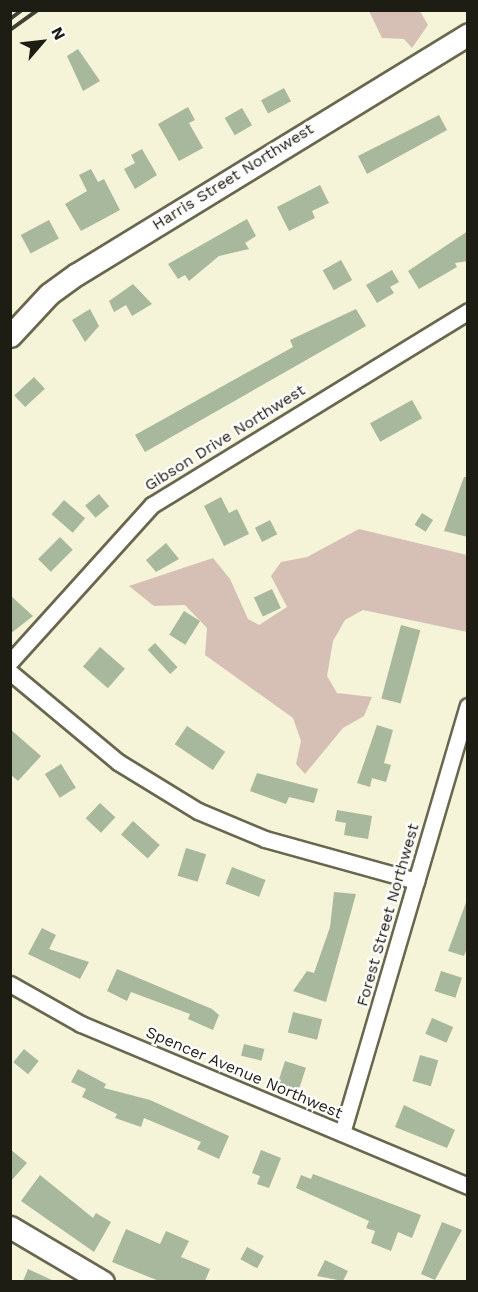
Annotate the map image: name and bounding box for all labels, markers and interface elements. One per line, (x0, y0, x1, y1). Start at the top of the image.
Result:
north arrow (12, 12, 72, 72)
text: N (47, 24, 70, 43)
street label: Harris Street Northwest (149, 119, 317, 235)
street label: Gibson Drive Northwest (141, 381, 309, 495)
street label: Forest Street Northwest (353, 821, 423, 1009)
street label: Spencer Avenue Northwest (142, 1023, 346, 1123)

